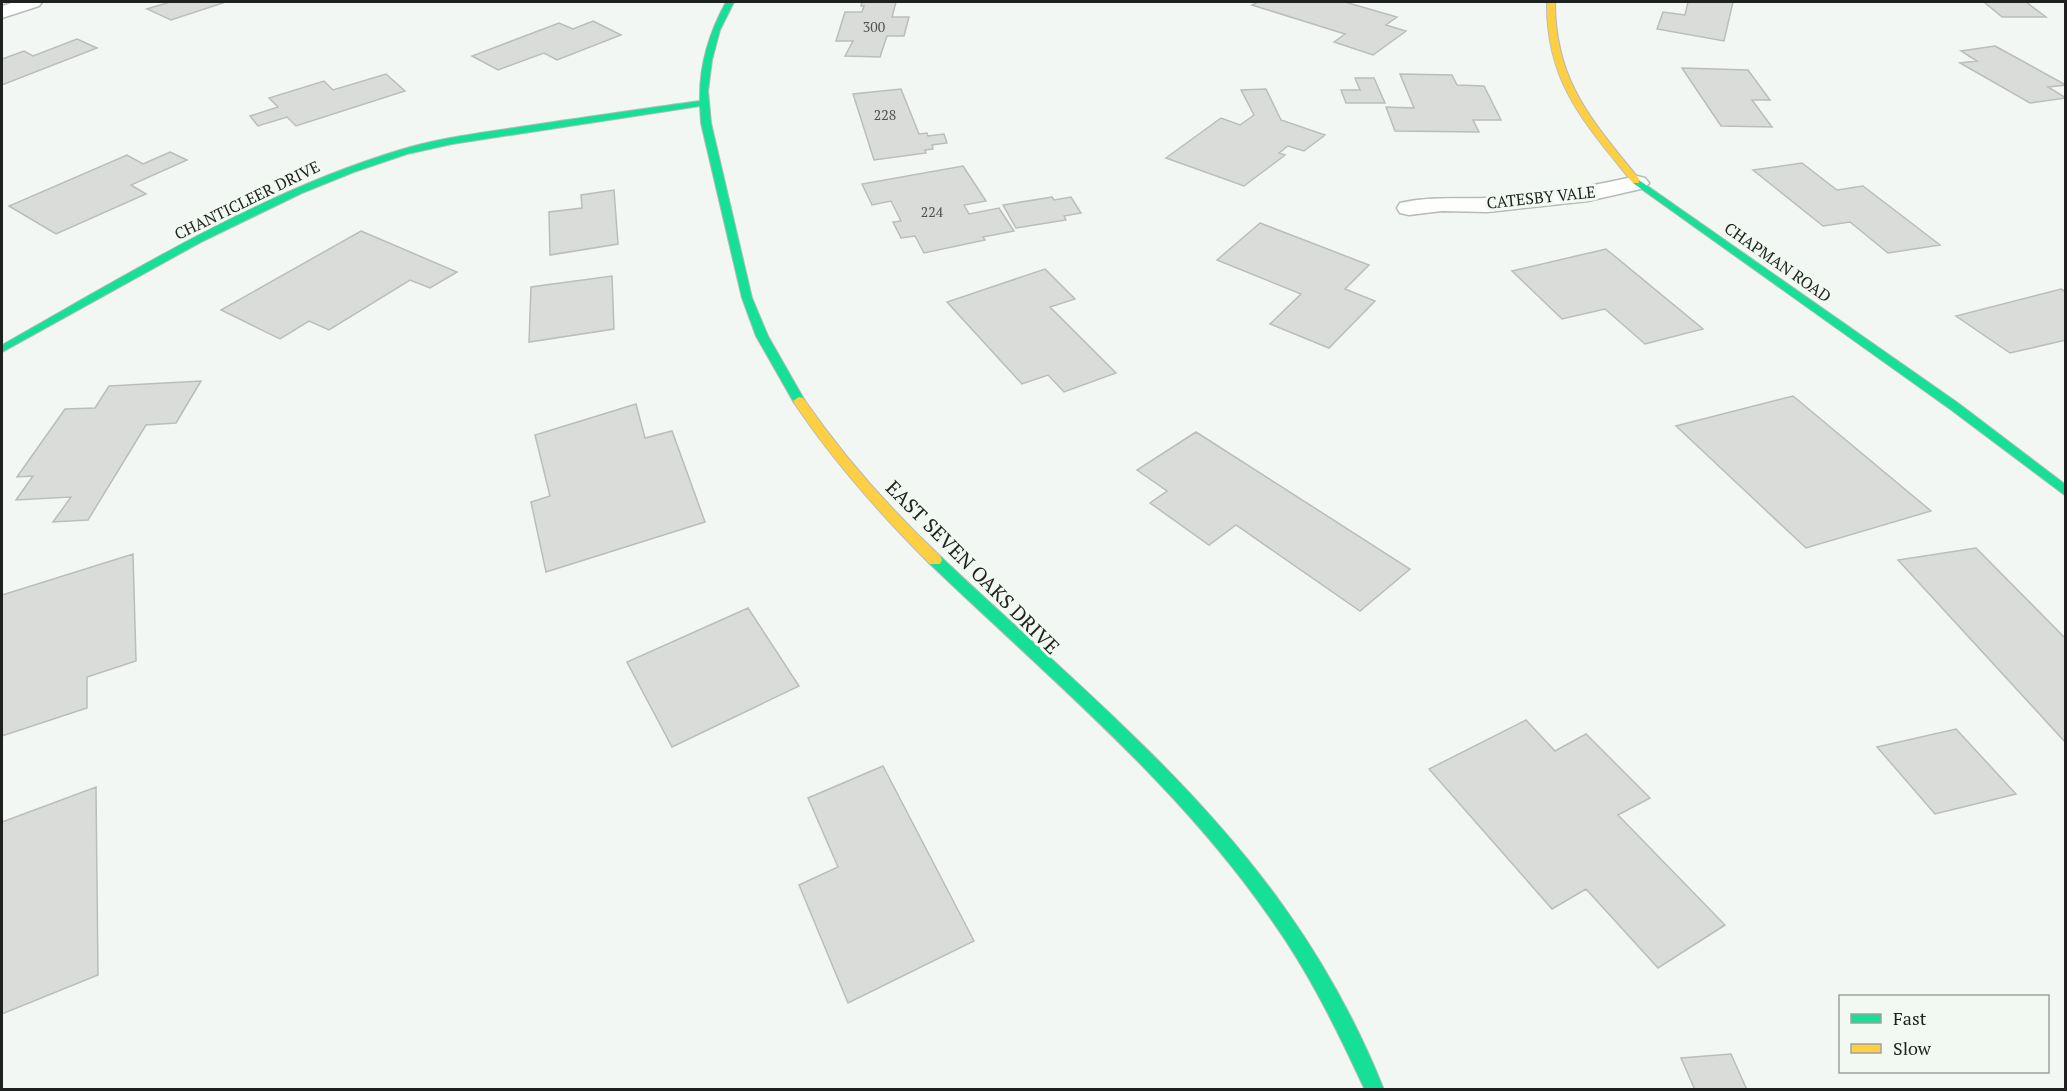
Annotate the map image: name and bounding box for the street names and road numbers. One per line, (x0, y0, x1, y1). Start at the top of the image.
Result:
street label: CHANTICLEER DRIVE (171, 155, 323, 245)
street label: CATESBY VALE (1486, 180, 1596, 214)
street label: CHAPMAN ROAD (1720, 217, 1836, 307)
street label: EAST SEVEN OAKS DRIVE (880, 474, 1066, 660)

